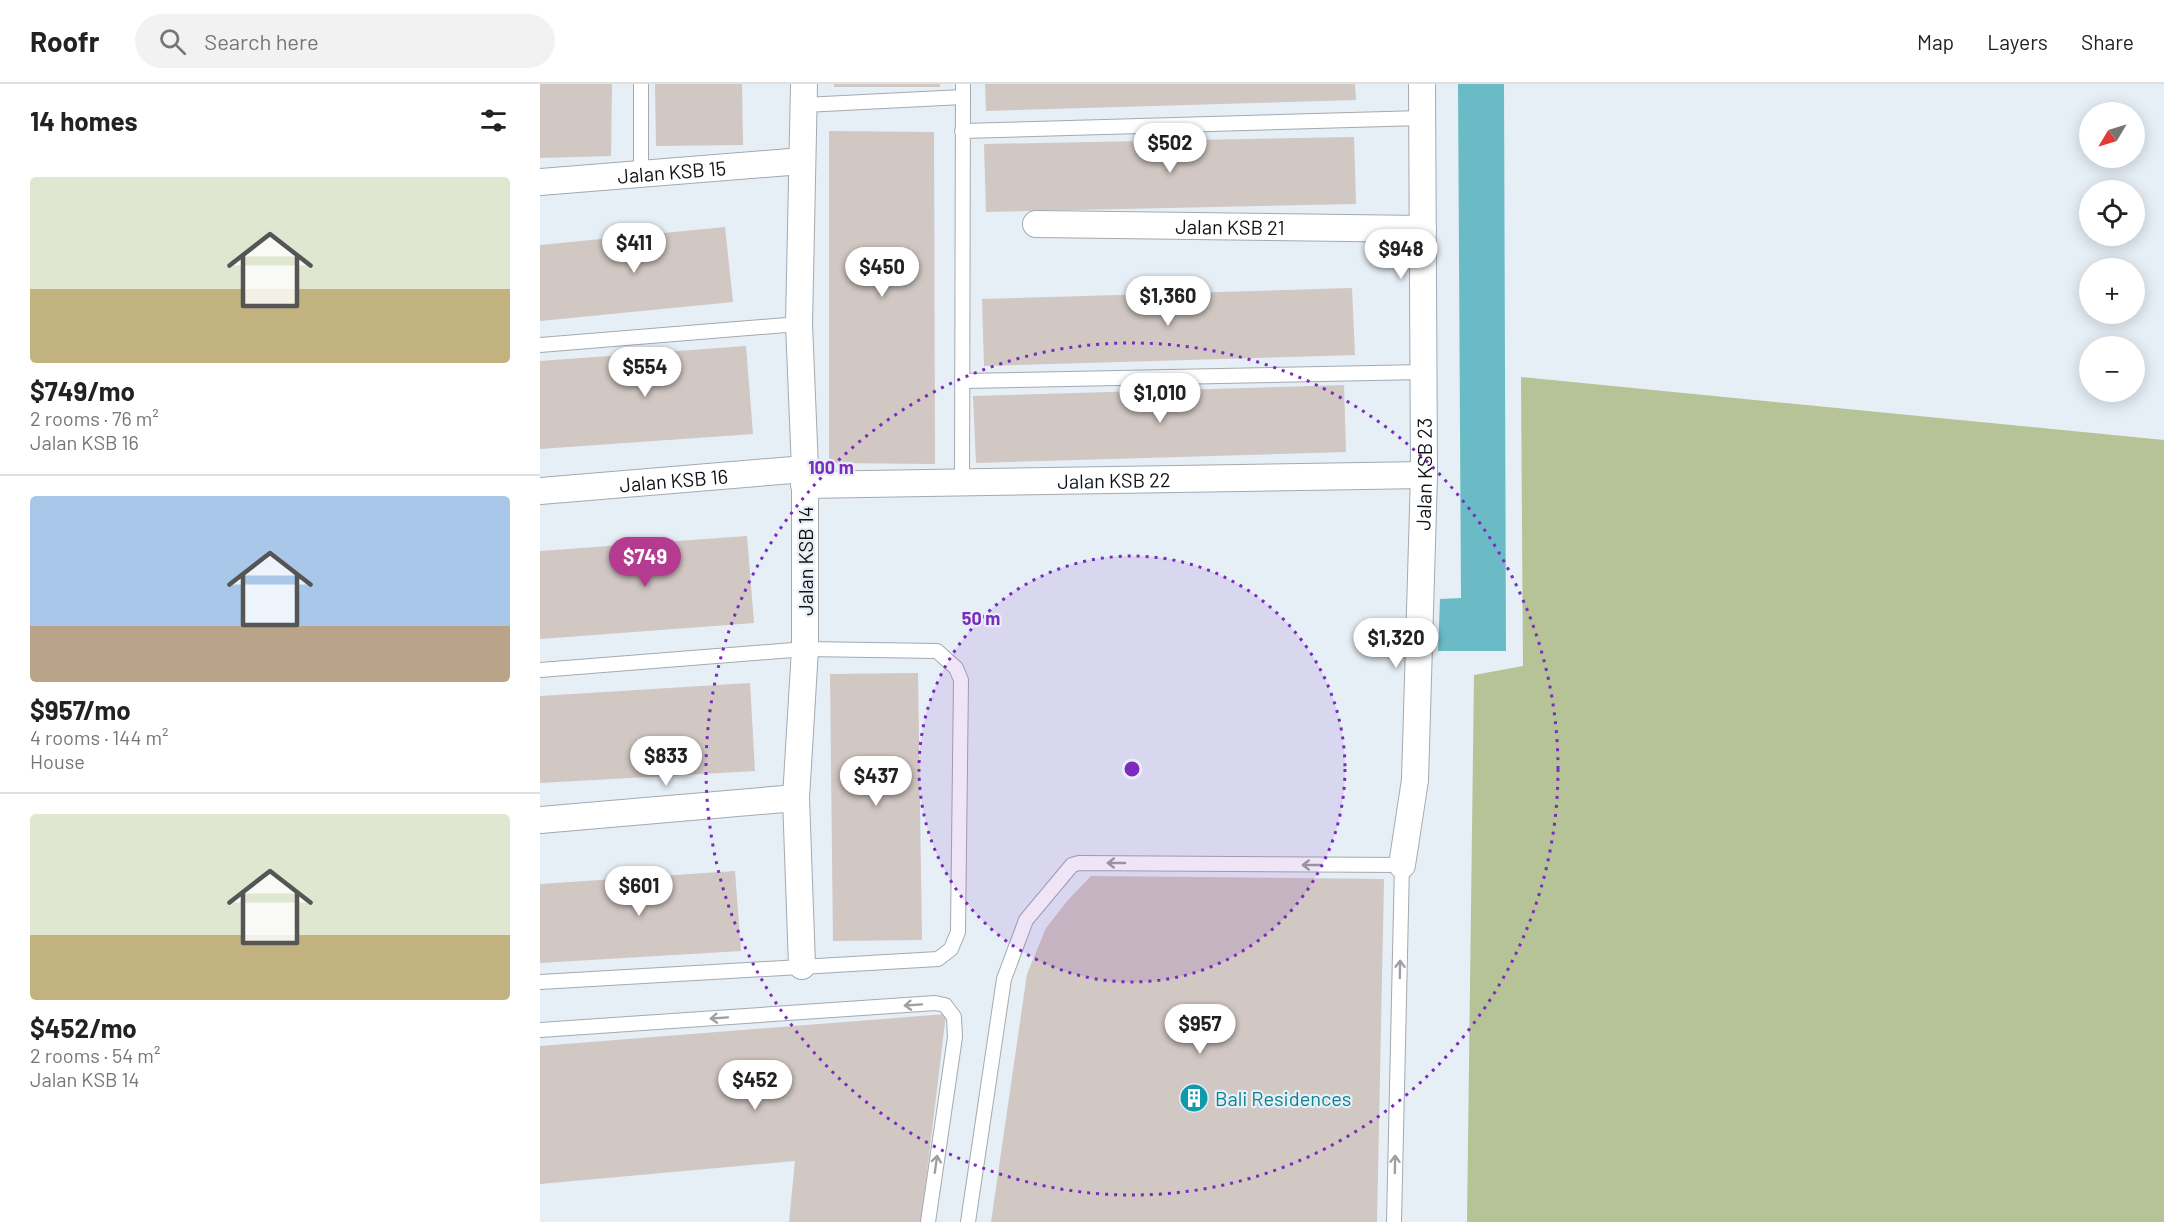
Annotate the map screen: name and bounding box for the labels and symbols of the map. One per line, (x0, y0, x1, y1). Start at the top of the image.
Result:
north arrow (2079, 102, 2145, 168)
pin: $502 (1134, 123, 1206, 174)
street label: Jalan KSB 15 (616, 155, 727, 188)
street label: Jalan KSB 21 (1175, 214, 1285, 239)
pin: $411 (598, 223, 670, 274)
pin: $948 (1365, 229, 1437, 280)
pin: $450 (846, 247, 918, 298)
pin: $1,360 (1119, 276, 1217, 327)
pin: $554 (609, 347, 681, 398)
pin: $1,010 (1111, 373, 1209, 424)
street label: Jalan KSB 23 (1410, 418, 1436, 531)
text: 100 m (808, 456, 854, 478)
street label: Jalan KSB 16 (618, 463, 729, 496)
street label: Jalan KSB 22 (1057, 467, 1171, 493)
street label: Jalan KSB 14 (793, 506, 817, 616)
pin: $749 (609, 537, 681, 588)
text: 50 m (962, 607, 1000, 629)
pin: $1,320 (1347, 618, 1445, 669)
pin: $833 (630, 736, 702, 787)
pin: $437 (840, 756, 912, 807)
centre of rings (1122, 759, 1142, 779)
one-way arrow (1106, 857, 1126, 869)
one-way arrow (1301, 859, 1321, 870)
pin: $601 (603, 866, 675, 917)
one-way arrow (1394, 959, 1406, 979)
one-way arrow (904, 999, 924, 1010)
pin: $957 (1164, 1004, 1236, 1055)
one-way arrow (709, 1013, 729, 1024)
pin: $452 (719, 1060, 791, 1111)
building icon: Bali Residences (1178, 1082, 1210, 1114)
place label: Bali Residences (1215, 1086, 1351, 1110)
one-way arrow (1390, 1154, 1401, 1174)
one-way arrow (931, 1155, 942, 1174)

